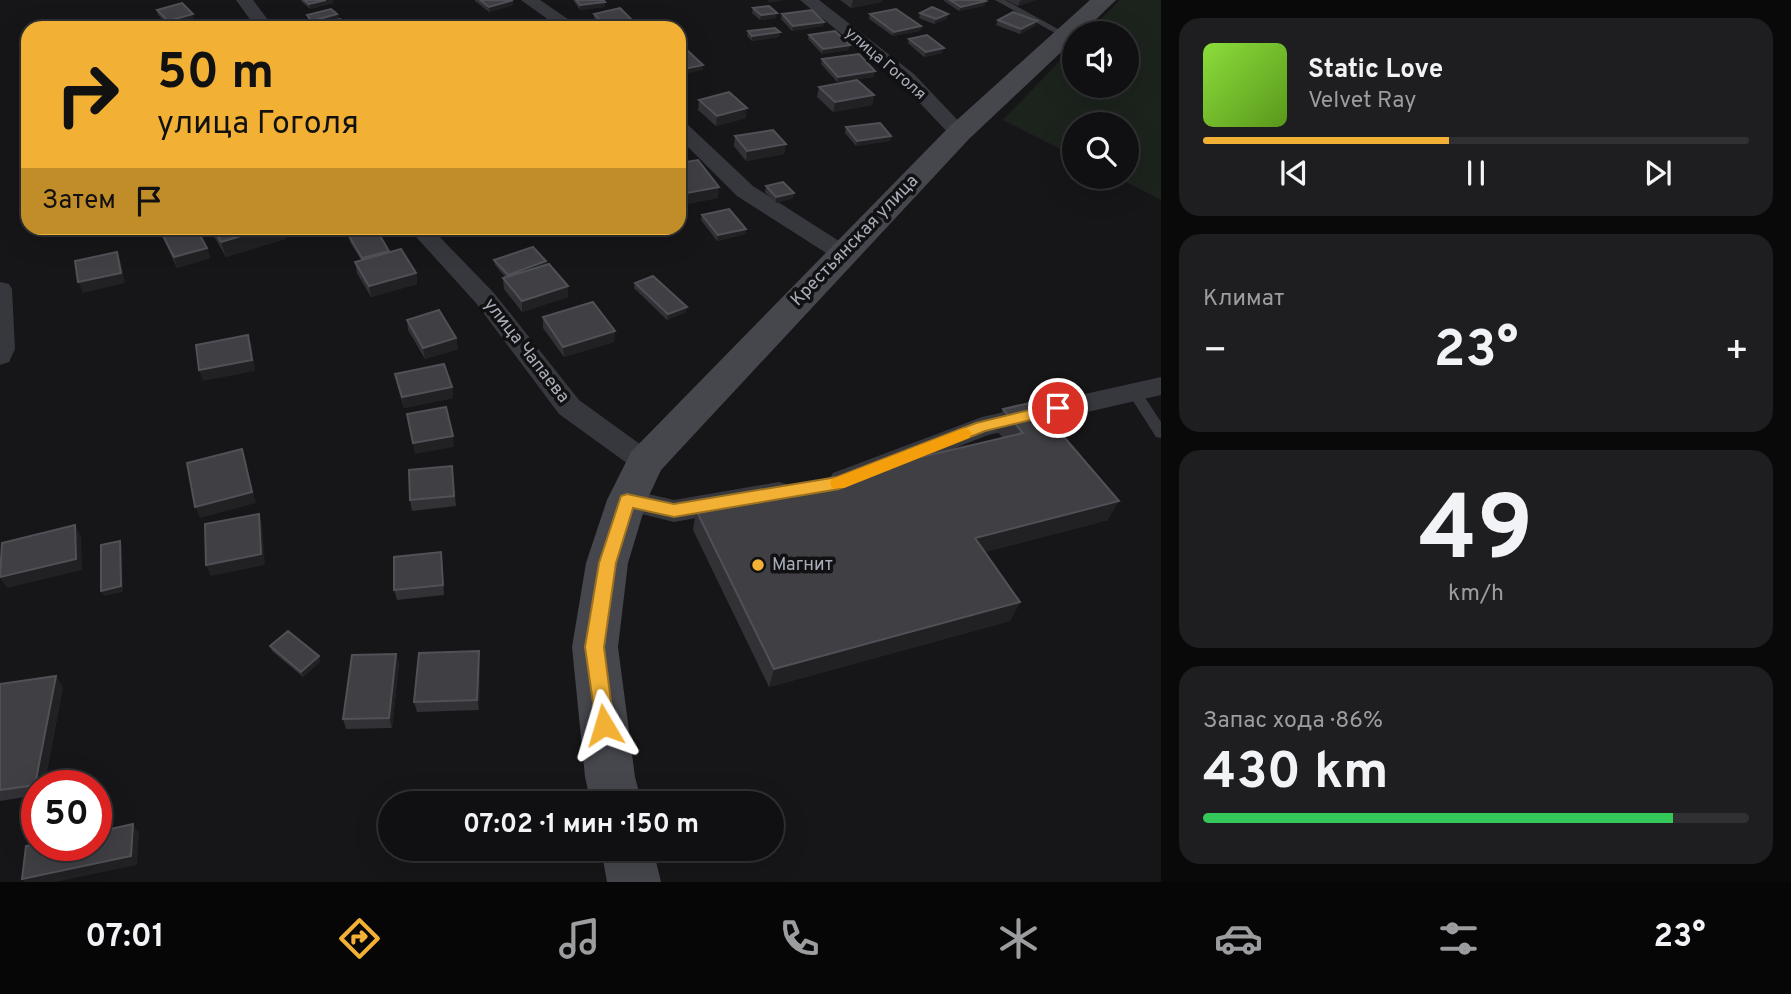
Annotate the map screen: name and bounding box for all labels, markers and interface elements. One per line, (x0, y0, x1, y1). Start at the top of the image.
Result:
map controls (1062, 21, 1139, 189)
button: sound (1062, 21, 1139, 98)
street label: улица Гоголя (840, 23, 930, 105)
text: 50 m (157, 44, 274, 106)
icon: right (42, 49, 133, 140)
text: Static Love (1308, 54, 1443, 87)
text: Velvet Ray (1308, 87, 1416, 116)
text: улица Гоголя (157, 105, 359, 145)
button: search (1062, 112, 1139, 189)
icon: previous (1275, 154, 1313, 192)
icon: pause (1457, 154, 1495, 192)
icon: next (1639, 154, 1677, 192)
street label: Крестьянская улица (786, 170, 924, 312)
icon: arrive (130, 182, 168, 220)
text: Затем (42, 185, 116, 218)
text: Климат (1203, 285, 1284, 314)
street label: улица Чапаева (478, 294, 574, 408)
text: 23° (1434, 319, 1518, 385)
text: − (1203, 328, 1228, 377)
text: + (1724, 328, 1749, 377)
pin (1028, 378, 1088, 438)
icon: arrive (1039, 389, 1077, 427)
text: 49 (1419, 477, 1533, 592)
place label: Магнит (772, 554, 833, 577)
marker: Магнит (750, 557, 766, 573)
text: km/h (1448, 580, 1504, 609)
position arrow (567, 688, 641, 762)
text: Запас хода · 86% (1203, 707, 1383, 736)
text: 430 km (1203, 741, 1389, 807)
speed limit sign: 50 (21, 770, 112, 861)
text: 07:02 · 1 мин · 150 m (463, 809, 699, 842)
icon: directions (335, 914, 384, 963)
icon: music (555, 914, 604, 963)
icon: phone (775, 914, 824, 963)
icon: climate (994, 914, 1043, 963)
icon: car (1214, 914, 1263, 963)
icon: filters (1434, 914, 1483, 963)
text: 07:01 (85, 918, 165, 958)
text: 23° (1654, 918, 1706, 958)

